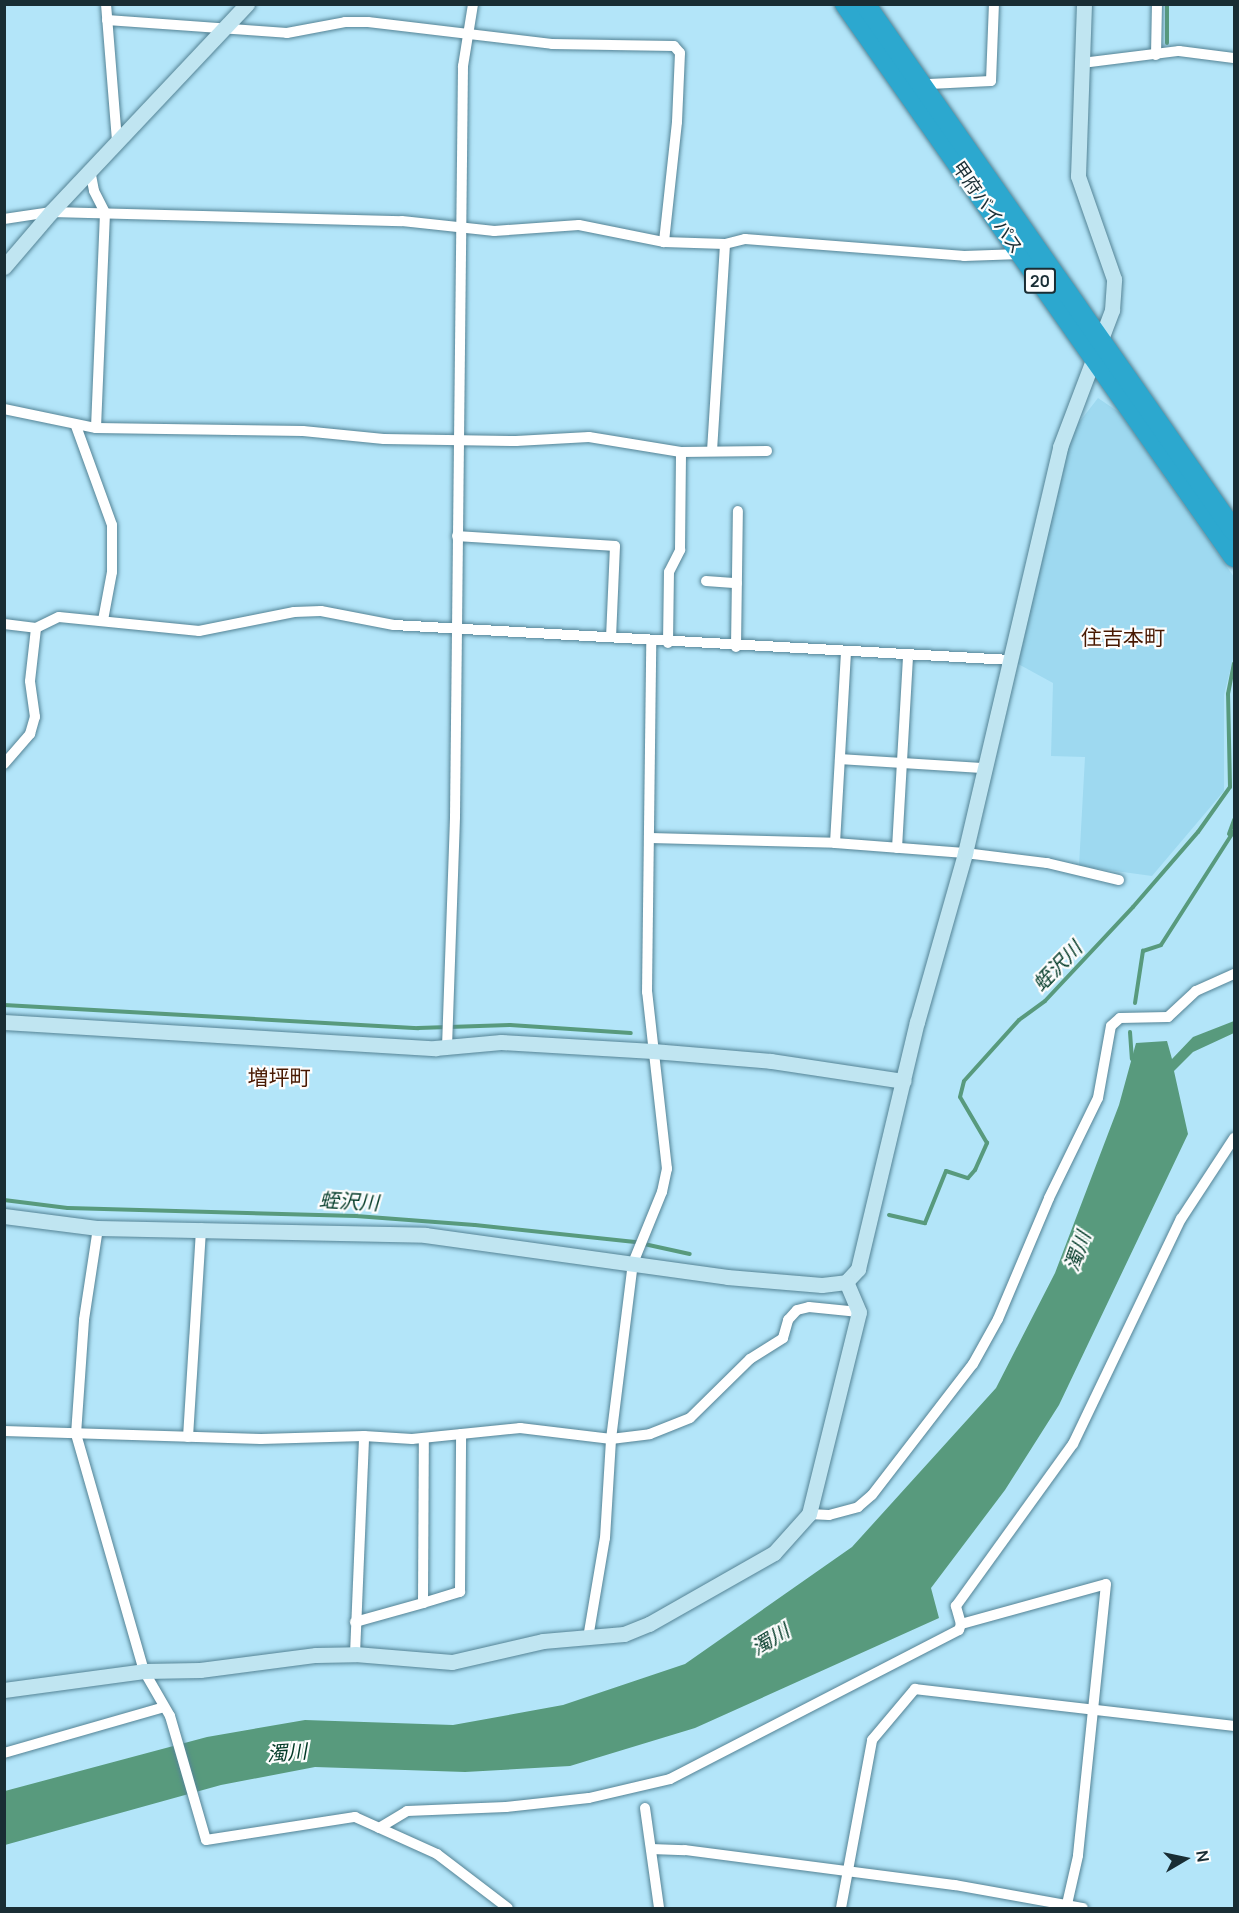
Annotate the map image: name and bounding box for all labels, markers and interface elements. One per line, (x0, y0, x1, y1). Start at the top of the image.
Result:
street label: 甲府バイパス (948, 157, 1028, 257)
road number: 20 (1024, 268, 1056, 294)
district label: 住吉本町 (1081, 624, 1165, 650)
water label: 蛭沢川 (1028, 936, 1086, 996)
district label: 増坪町 (248, 1064, 310, 1090)
water label: 蛭沢川 (318, 1187, 380, 1215)
water label: 濁川 (1059, 1228, 1095, 1274)
water label: 濁川 (747, 1618, 793, 1660)
water label: 濁川 (266, 1739, 308, 1765)
north arrow (1155, 1829, 1215, 1889)
text: N (1191, 1849, 1215, 1864)

